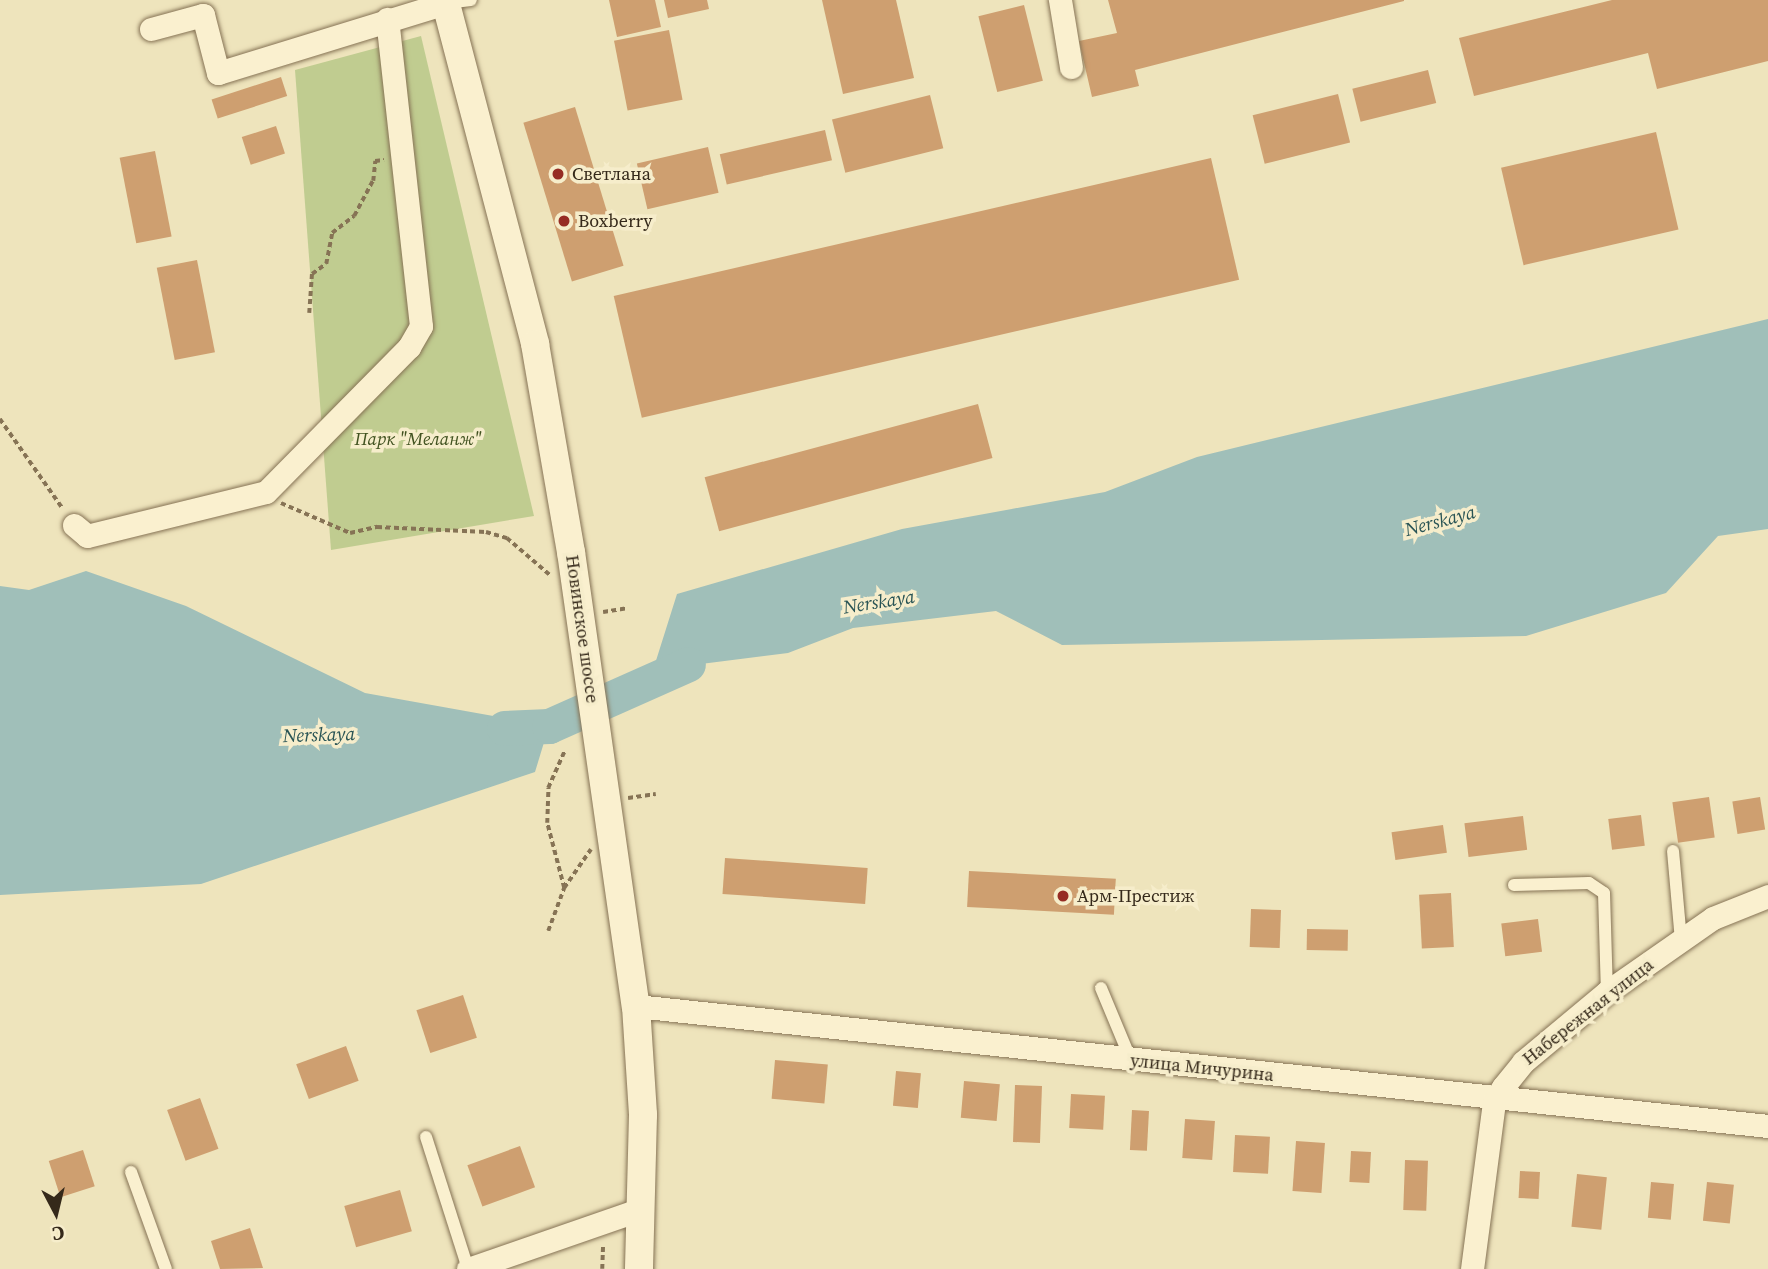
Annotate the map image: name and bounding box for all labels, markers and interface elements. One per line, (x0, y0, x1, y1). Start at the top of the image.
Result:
place label: Светлана (572, 163, 651, 185)
marker: Светлана (550, 166, 566, 182)
place label: Boxberry (578, 210, 653, 232)
marker: Boxberry (556, 213, 572, 229)
park label: Парк "Меланж" (354, 428, 482, 450)
water label: Nerskaya (1402, 501, 1478, 541)
street label: Новинское шоссе (561, 554, 603, 704)
water label: Nerskaya (842, 585, 916, 619)
water label: Nerskaya (282, 722, 356, 748)
place label: Арм-Престиж (1077, 885, 1195, 907)
marker: Арм-Престиж (1055, 888, 1071, 904)
street label: Набережная улица (1518, 954, 1658, 1070)
street label: улица Мичурина (1129, 1050, 1275, 1086)
north arrow (21, 1178, 91, 1248)
text: С (51, 1220, 66, 1247)

